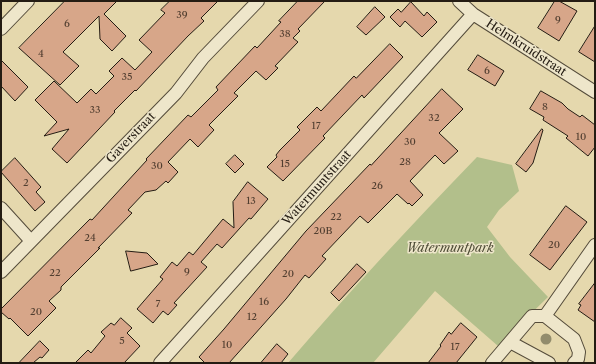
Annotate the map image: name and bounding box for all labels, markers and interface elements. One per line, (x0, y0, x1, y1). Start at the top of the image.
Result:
house number: 39 (176, 9, 188, 21)
house number: 9 (555, 14, 561, 26)
street label: Helmkruidstraat (483, 17, 569, 79)
house number: 6 (64, 18, 70, 30)
house number: 38 (279, 28, 291, 40)
house number: 4 (38, 48, 44, 60)
house number: 6 (484, 65, 490, 77)
house number: 35 (122, 71, 132, 83)
house number: 8 (542, 101, 548, 113)
house number: 33 (89, 104, 101, 116)
street label: Gaverstraat (103, 110, 159, 166)
house number: 32 (428, 112, 440, 124)
house number: 17 (311, 120, 321, 132)
house number: 10 (576, 131, 586, 143)
house number: 30 (404, 136, 416, 148)
street label: Watermuntstraat (280, 148, 354, 228)
house number: 28 (399, 156, 411, 168)
house number: 15 (280, 158, 290, 170)
house number: 30 (151, 160, 163, 172)
house number: 2 (23, 177, 29, 189)
house number: 26 (371, 180, 383, 192)
house number: 13 (246, 195, 256, 207)
house number: 22 (330, 211, 342, 223)
house number: 20B (313, 225, 333, 237)
house number: 24 (84, 232, 96, 244)
house number: 20 (548, 239, 560, 251)
park label: Watermuntpark (406, 242, 494, 256)
house number: 9 (184, 266, 190, 278)
house number: 22 (49, 267, 61, 279)
house number: 20 (282, 268, 294, 280)
house number: 16 (259, 296, 269, 308)
house number: 7 (156, 298, 160, 310)
house number: 20 (30, 306, 42, 318)
house number: 12 (247, 311, 257, 323)
house number: 5 (119, 335, 125, 347)
house number: 10 (222, 339, 232, 351)
house number: 17 (450, 341, 460, 353)

